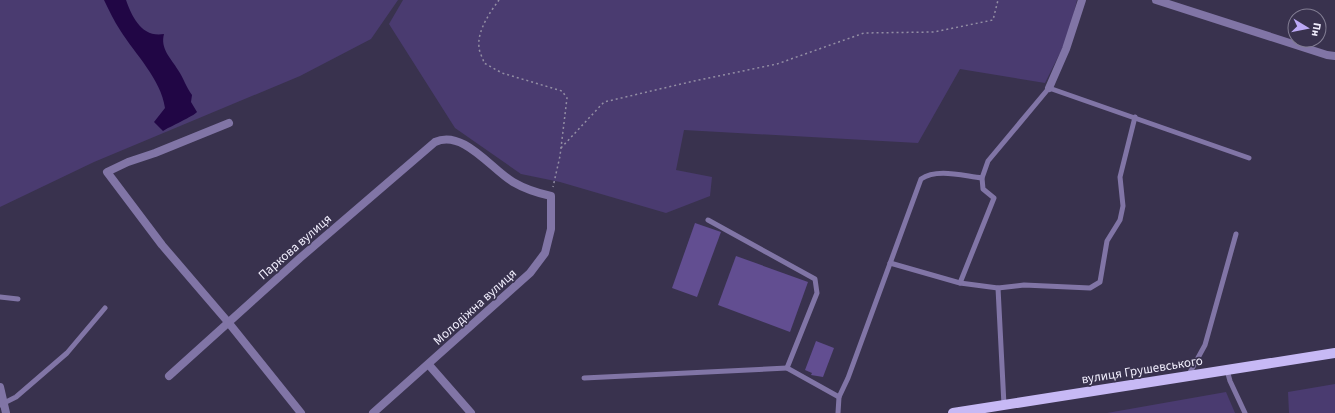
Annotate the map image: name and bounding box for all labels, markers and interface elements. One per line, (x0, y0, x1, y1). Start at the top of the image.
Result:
north arrow (1287, 8, 1327, 48)
text: Пн (1308, 22, 1325, 38)
street label: Паркова вулиця (254, 210, 336, 284)
street label: Молодіжна вулиця (429, 265, 521, 349)
street label: вулиця Грушевського (1080, 352, 1204, 388)

